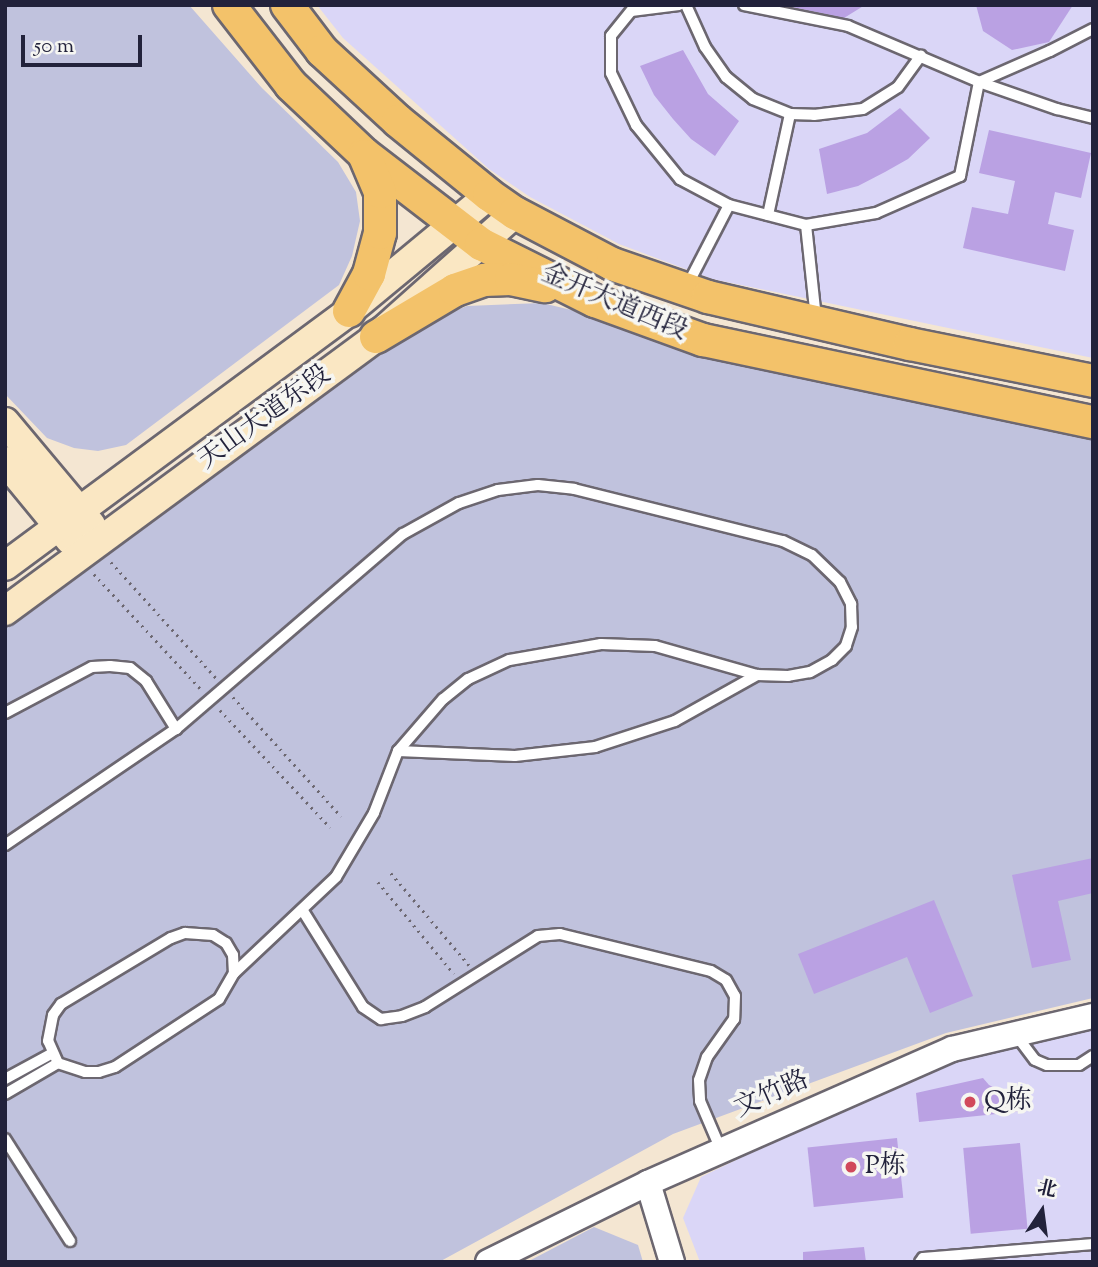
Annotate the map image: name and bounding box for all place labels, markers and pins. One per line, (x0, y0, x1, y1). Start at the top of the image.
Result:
place label: Q栋 (984, 1086, 1032, 1118)
marker: Q栋 (962, 1094, 978, 1110)
place label: P栋 (865, 1151, 906, 1183)
marker: P栋 (843, 1159, 859, 1175)

